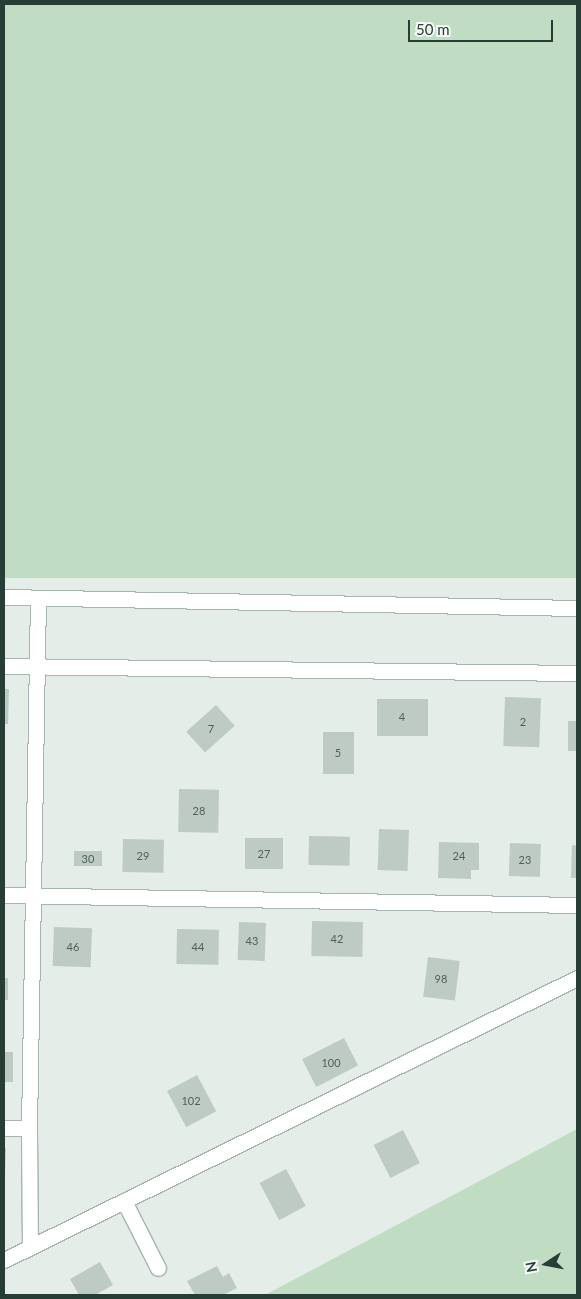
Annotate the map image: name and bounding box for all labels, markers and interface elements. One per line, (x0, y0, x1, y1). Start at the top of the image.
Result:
scale bar (411, 10, 556, 42)
text: 50 m (416, 20, 450, 38)
house number: 4 (399, 710, 405, 724)
house number: 2 (520, 715, 526, 729)
house number: 7 (208, 722, 214, 736)
house number: 5 (335, 746, 341, 760)
house number: 28 (193, 804, 205, 818)
house number: 27 (258, 847, 270, 861)
house number: 29 (137, 849, 149, 863)
house number: 24 (453, 849, 465, 863)
house number: 30 (82, 852, 94, 866)
house number: 23 (519, 853, 531, 867)
house number: 42 (331, 932, 343, 946)
house number: 43 (246, 934, 258, 948)
house number: 46 (67, 940, 79, 954)
house number: 44 (192, 940, 204, 954)
house number: 98 (435, 972, 447, 986)
house number: 100 (321, 1056, 341, 1070)
house number: 102 (181, 1094, 201, 1108)
north arrow (521, 1239, 571, 1289)
text: N (521, 1260, 540, 1274)

